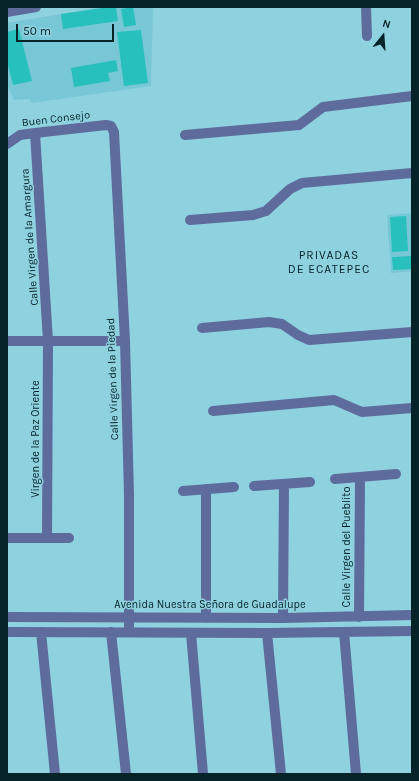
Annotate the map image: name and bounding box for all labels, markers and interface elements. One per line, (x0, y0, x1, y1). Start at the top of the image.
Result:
scale bar (18, 16, 116, 42)
north arrow (363, 16, 403, 56)
text: N (381, 17, 392, 31)
text: 50 m (23, 24, 51, 38)
street label: Buen Consejo (21, 108, 91, 130)
street label: Calle Virgen de la Amargura (19, 168, 41, 306)
district label: PRIVADAS DE ECATEPEC (288, 249, 370, 277)
street label: Calle Virgen de la Piedad (104, 318, 122, 440)
street label: Virgen de la Paz Oriente (29, 380, 43, 498)
street label: Calle Virgen del Pueblito (340, 487, 354, 607)
street label: Avenida Nuestra Señora de Guadalupe (114, 598, 306, 612)

